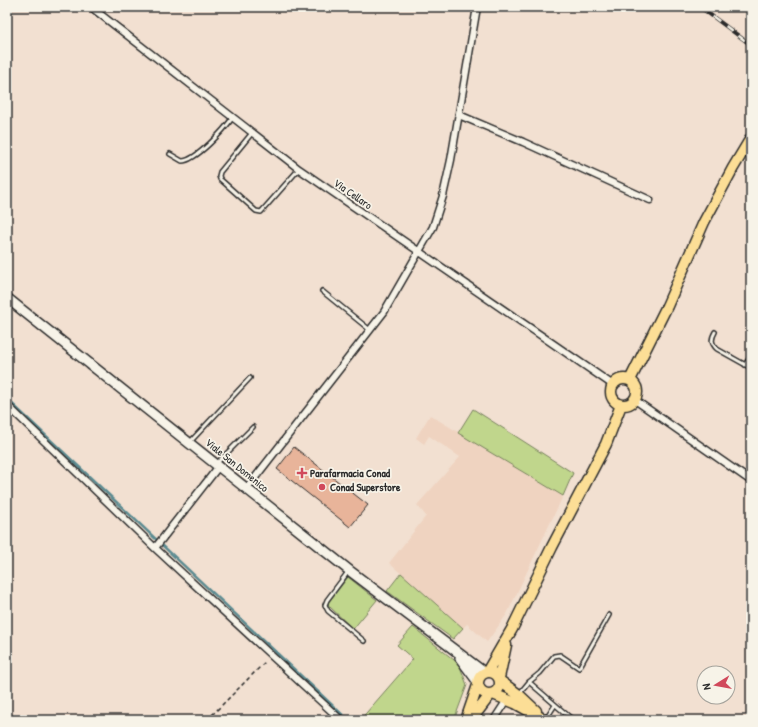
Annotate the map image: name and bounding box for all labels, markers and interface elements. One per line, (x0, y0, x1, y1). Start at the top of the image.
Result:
street label: Via Cellaro (331, 176, 375, 213)
street label: Viale San Domenico (203, 435, 272, 495)
place label: Parafarmacia Conad (310, 466, 391, 480)
marker: Parafarmacia Conad (297, 468, 307, 478)
place label: Conad Superstore (330, 480, 401, 495)
marker: Conad Superstore (317, 482, 327, 492)
north arrow (696, 665, 736, 705)
text: N (699, 683, 714, 691)

